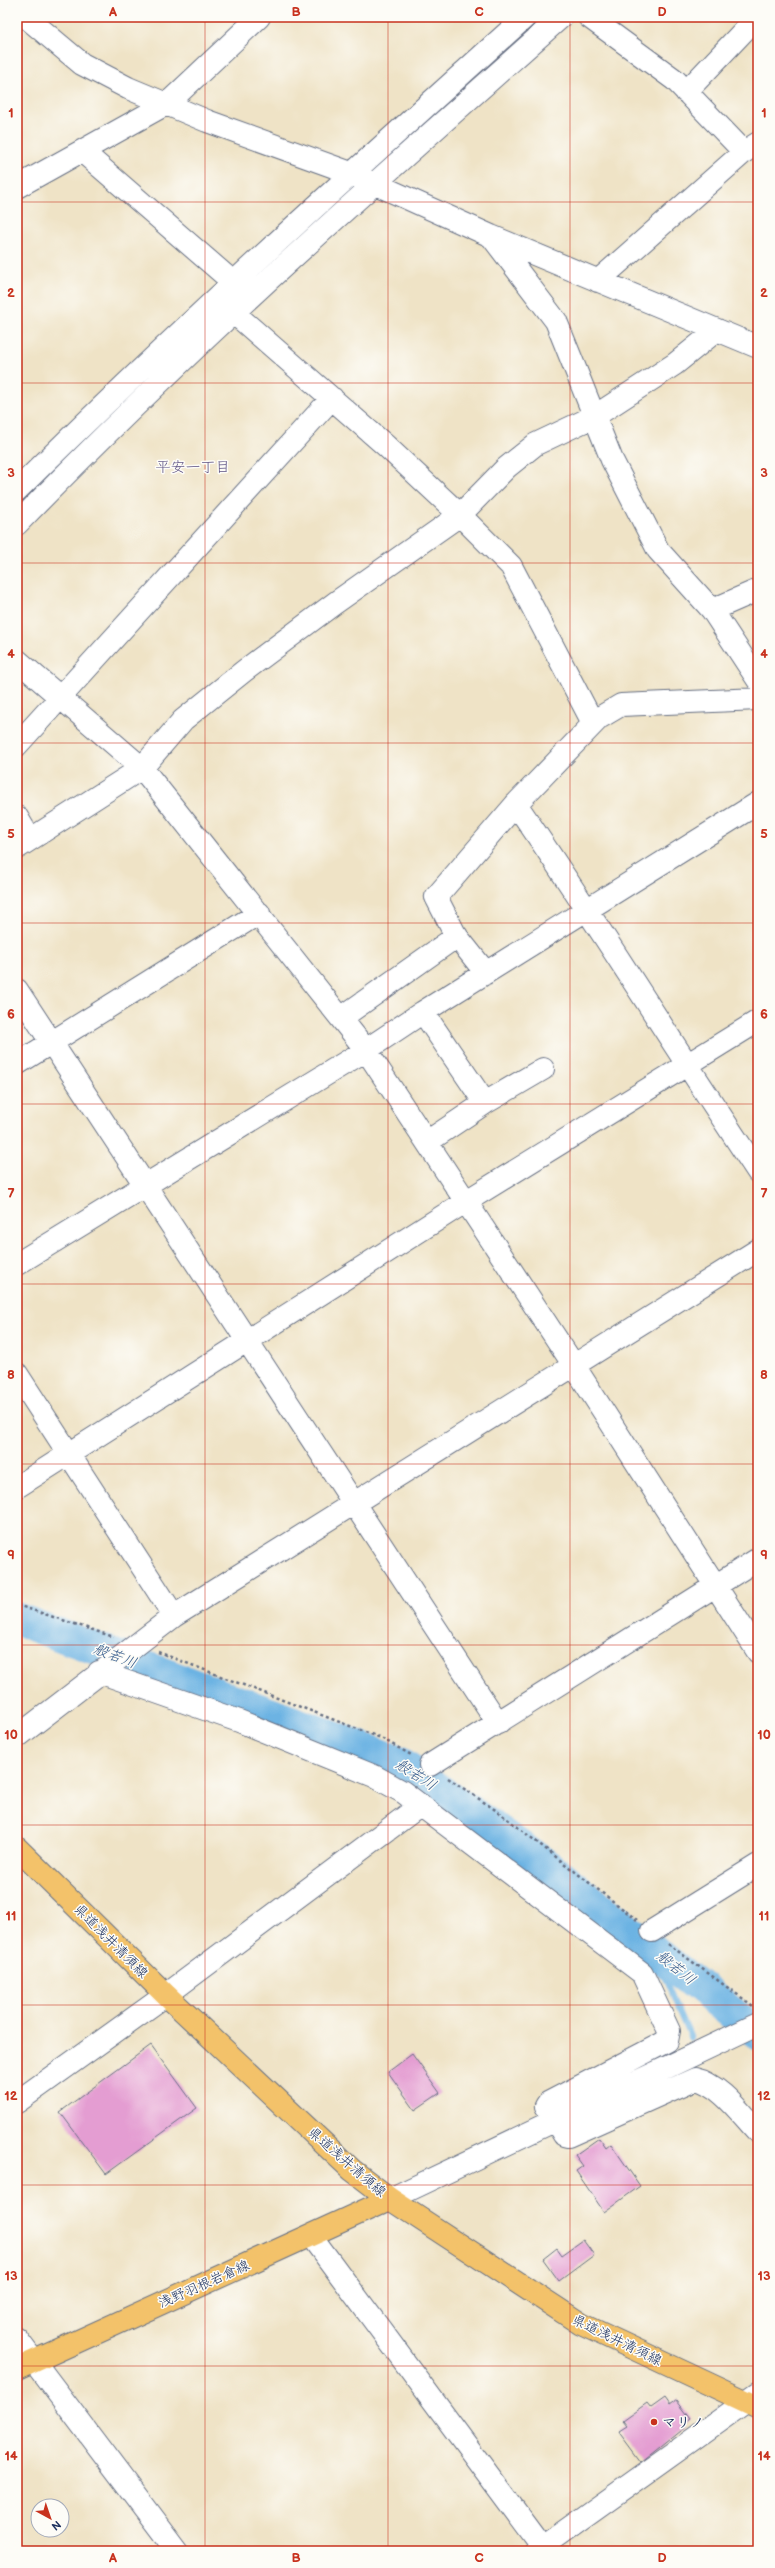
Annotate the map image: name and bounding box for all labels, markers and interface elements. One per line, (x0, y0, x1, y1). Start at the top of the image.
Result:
text: A (108, 4, 117, 20)
text: B (291, 4, 301, 20)
text: C (474, 4, 484, 20)
text: D (657, 4, 667, 20)
text: 1 (8, 105, 14, 121)
text: 1 (761, 105, 767, 121)
text: 2 (7, 285, 15, 301)
text: 2 (760, 285, 768, 301)
district label: 平安一丁目 (155, 458, 231, 477)
text: 3 (7, 465, 15, 481)
text: 3 (760, 465, 768, 481)
text: 4 (7, 646, 15, 662)
text: 4 (760, 646, 768, 662)
text: 5 (7, 826, 15, 842)
text: 5 (760, 826, 768, 842)
text: 6 (7, 1006, 15, 1022)
text: 6 (760, 1006, 768, 1022)
text: 7 (7, 1186, 15, 1202)
text: 7 (760, 1186, 768, 1202)
text: 8 (7, 1367, 15, 1383)
text: 8 (760, 1367, 768, 1383)
text: 9 (7, 1547, 15, 1563)
text: 9 (760, 1547, 768, 1563)
water label: 般若川 (91, 1639, 139, 1673)
text: 10 (4, 1727, 18, 1743)
text: 10 (757, 1727, 771, 1743)
water label: 般若川 (392, 1755, 440, 1795)
street label: 県道浅井清須線 (70, 1900, 152, 1982)
text: 11 (6, 1908, 16, 1924)
text: 11 (759, 1908, 769, 1924)
water label: 般若川 (653, 1946, 699, 1990)
text: 12 (4, 2088, 18, 2104)
text: 12 (757, 2088, 771, 2104)
street label: 県道浅井清須線 (304, 2123, 390, 2201)
street label: 浅野羽根岩倉線 (156, 2256, 252, 2312)
text: 13 (4, 2268, 18, 2284)
text: 13 (757, 2268, 771, 2284)
street label: 県道浅井清須線 (569, 2311, 665, 2369)
place label: マリノ (662, 2414, 704, 2431)
marker: マリノ (649, 2417, 659, 2427)
text: 14 (4, 2448, 18, 2464)
text: 14 (757, 2448, 771, 2464)
north arrow (30, 2498, 70, 2538)
text: N (49, 2518, 63, 2533)
text: A (108, 2550, 117, 2566)
text: B (291, 2550, 301, 2566)
text: C (474, 2550, 484, 2566)
text: D (657, 2550, 667, 2566)

